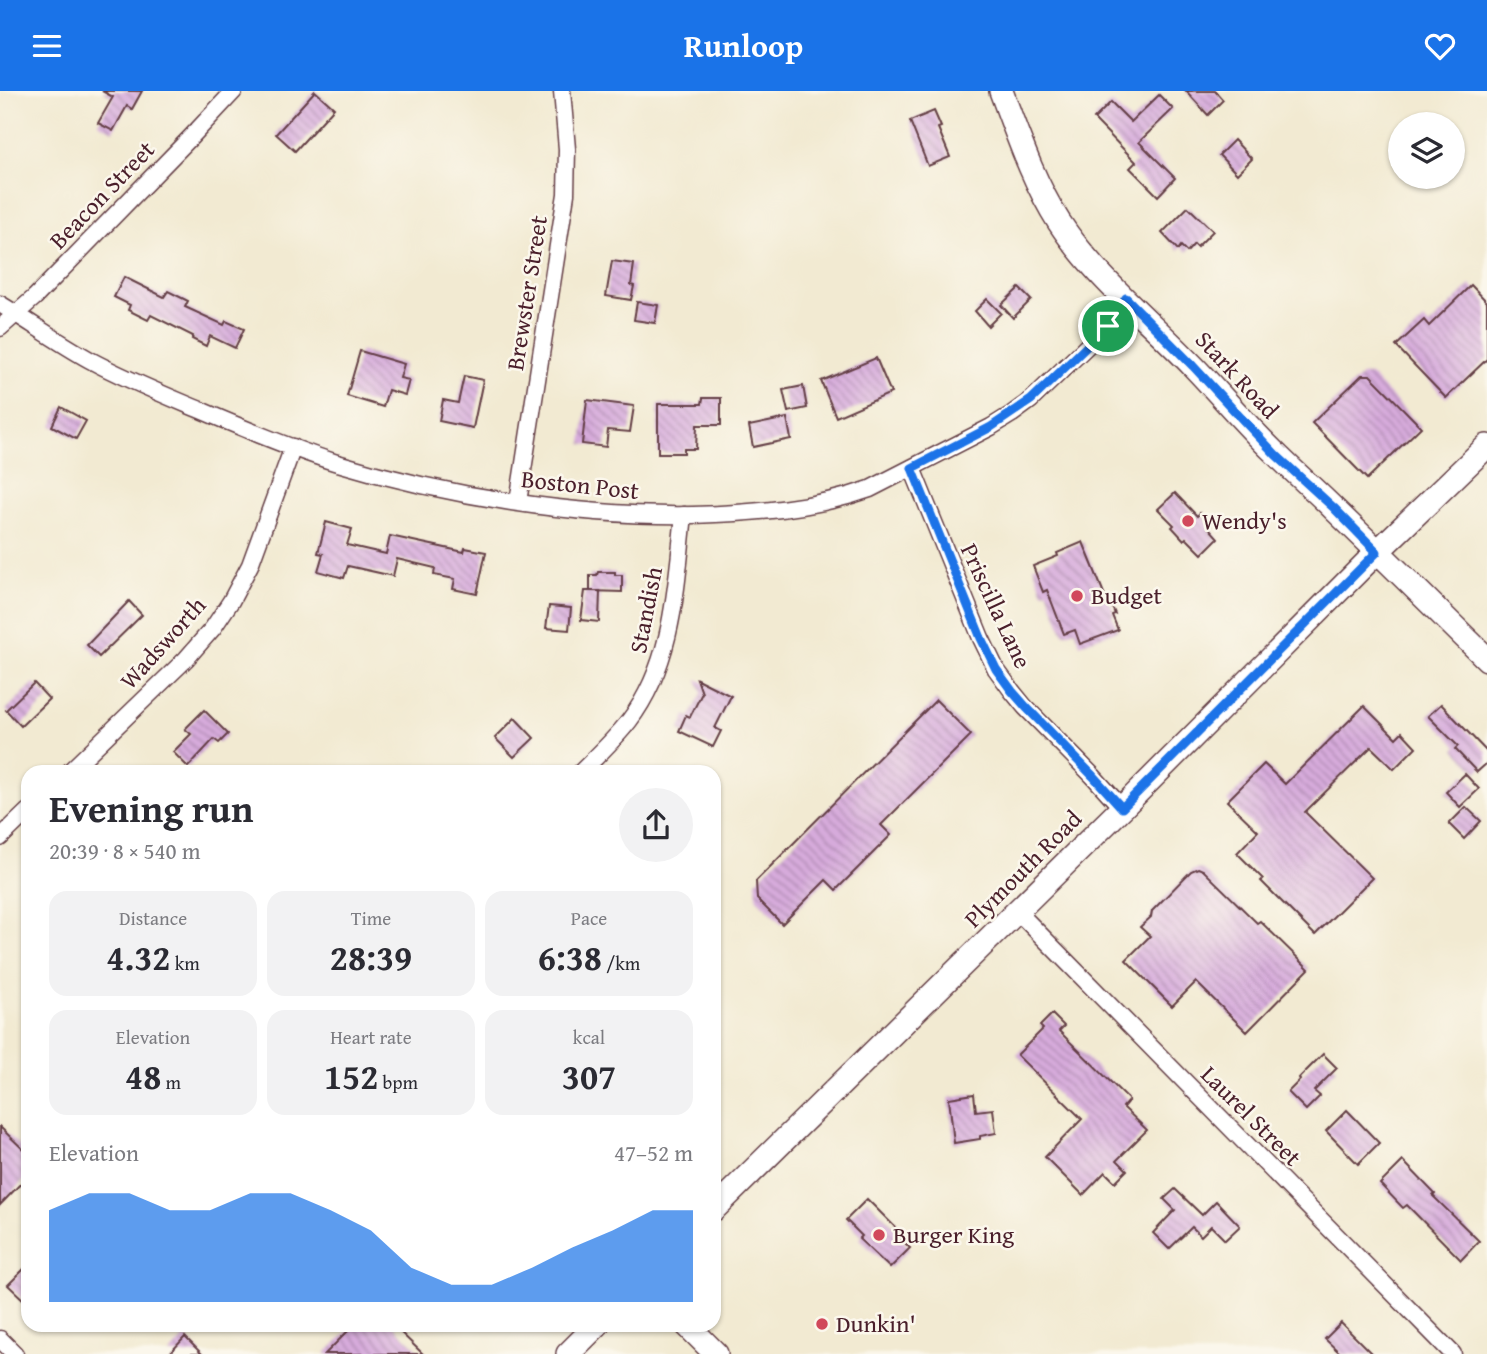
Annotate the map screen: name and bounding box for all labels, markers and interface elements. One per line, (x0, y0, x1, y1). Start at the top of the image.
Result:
text: Runloop (684, 22, 803, 69)
icon: menu (28, 27, 66, 65)
icon: heart (1421, 27, 1459, 65)
map controls (1388, 112, 1465, 189)
button: layers (1388, 112, 1465, 189)
street label: Beacon Street (41, 132, 163, 257)
street label: Brewster Street (497, 212, 556, 373)
pin (1078, 296, 1138, 356)
icon: arrive (1089, 307, 1127, 345)
street label: Stark Road (1187, 323, 1287, 427)
street label: Boston Post (520, 461, 641, 508)
place label: Wendy's (1202, 503, 1287, 538)
marker: Wendy's (1180, 513, 1196, 529)
street label: Priscilla Lane (952, 538, 1041, 674)
street label: Standish (620, 563, 671, 656)
place label: Budget (1091, 578, 1163, 613)
street label: Wadsworth (112, 588, 214, 697)
marker: Budget (1069, 588, 1085, 604)
text: Evening run (49, 780, 253, 836)
button: share (619, 788, 693, 862)
street label: Plymouth Road (956, 802, 1090, 935)
text: 20:39 · 8 × 540 m (49, 834, 201, 867)
text: Distance (119, 904, 187, 932)
text: Time (351, 904, 391, 932)
text: Pace (571, 904, 607, 932)
text: 4.32 (106, 932, 170, 983)
text: 28:39 (330, 932, 412, 983)
text: 6:38 (538, 932, 602, 983)
text: km (170, 949, 200, 977)
text: /km (602, 949, 640, 977)
text: Elevation (116, 1023, 190, 1051)
text: Heart rate (330, 1023, 412, 1051)
text: kcal (573, 1023, 605, 1051)
text: 48 (125, 1051, 161, 1102)
text: 152 (324, 1051, 378, 1102)
text: 307 (562, 1051, 616, 1102)
street label: Laurel Street (1193, 1057, 1310, 1174)
text: m (161, 1068, 181, 1096)
text: bpm (378, 1068, 418, 1096)
text: Elevation (49, 1136, 139, 1169)
text: 47–52 m (614, 1136, 693, 1169)
place label: Burger King (893, 1217, 1014, 1252)
marker: Burger King (871, 1227, 887, 1243)
place label: Dunkin' (836, 1306, 916, 1341)
marker: Dunkin' (814, 1316, 830, 1332)

